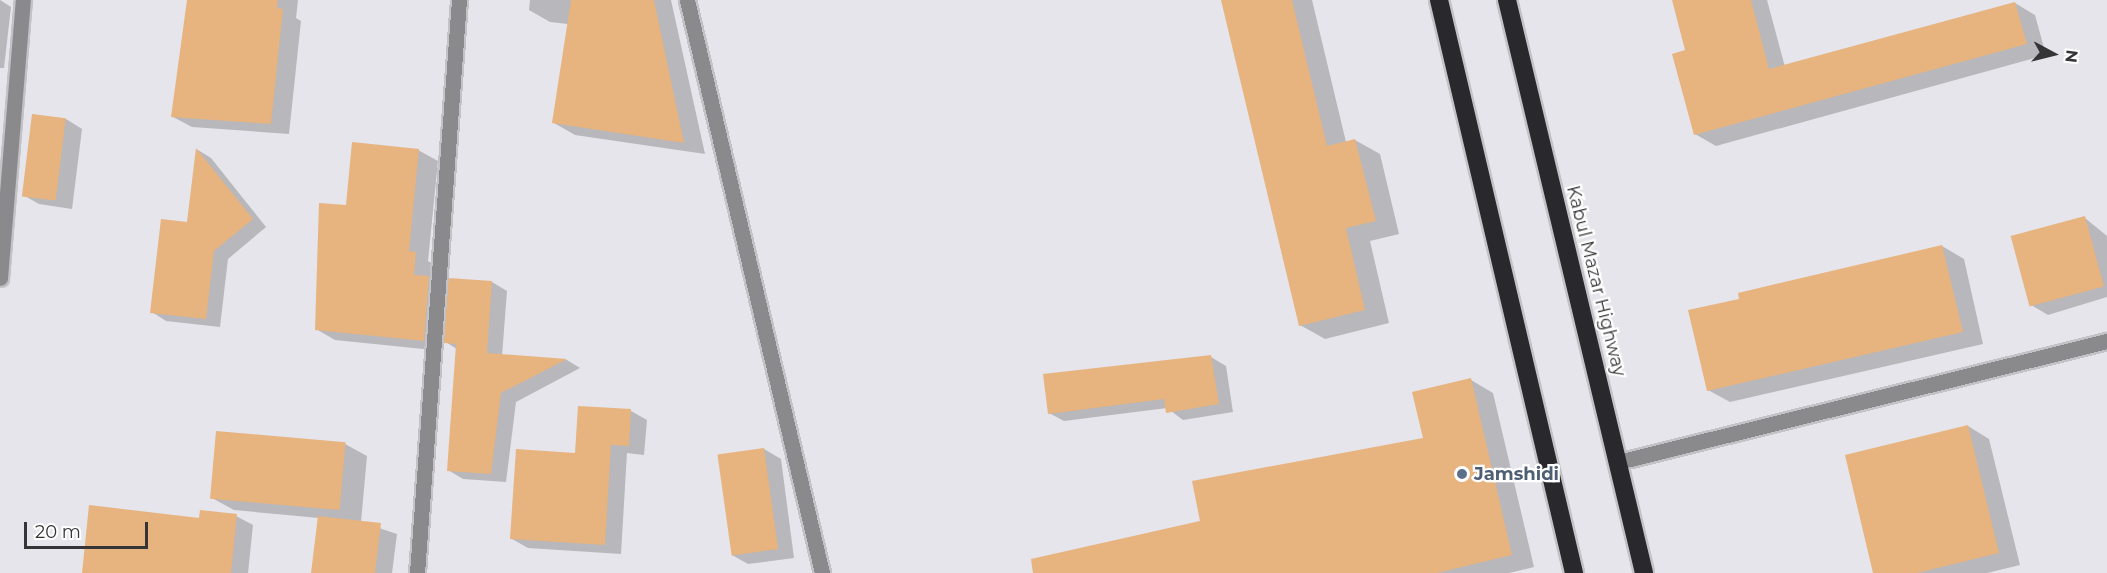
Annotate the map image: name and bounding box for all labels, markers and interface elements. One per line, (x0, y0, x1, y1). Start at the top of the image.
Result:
north arrow (2023, 24, 2083, 84)
text: N (2061, 49, 2082, 64)
street label: Kabul Mazar Highway (1562, 183, 1630, 379)
place label: Jamshidi (1474, 463, 1559, 485)
marker: Jamshidi (1455, 467, 1469, 481)
scale bar (27, 510, 152, 548)
text: 20 m (35, 521, 81, 543)

